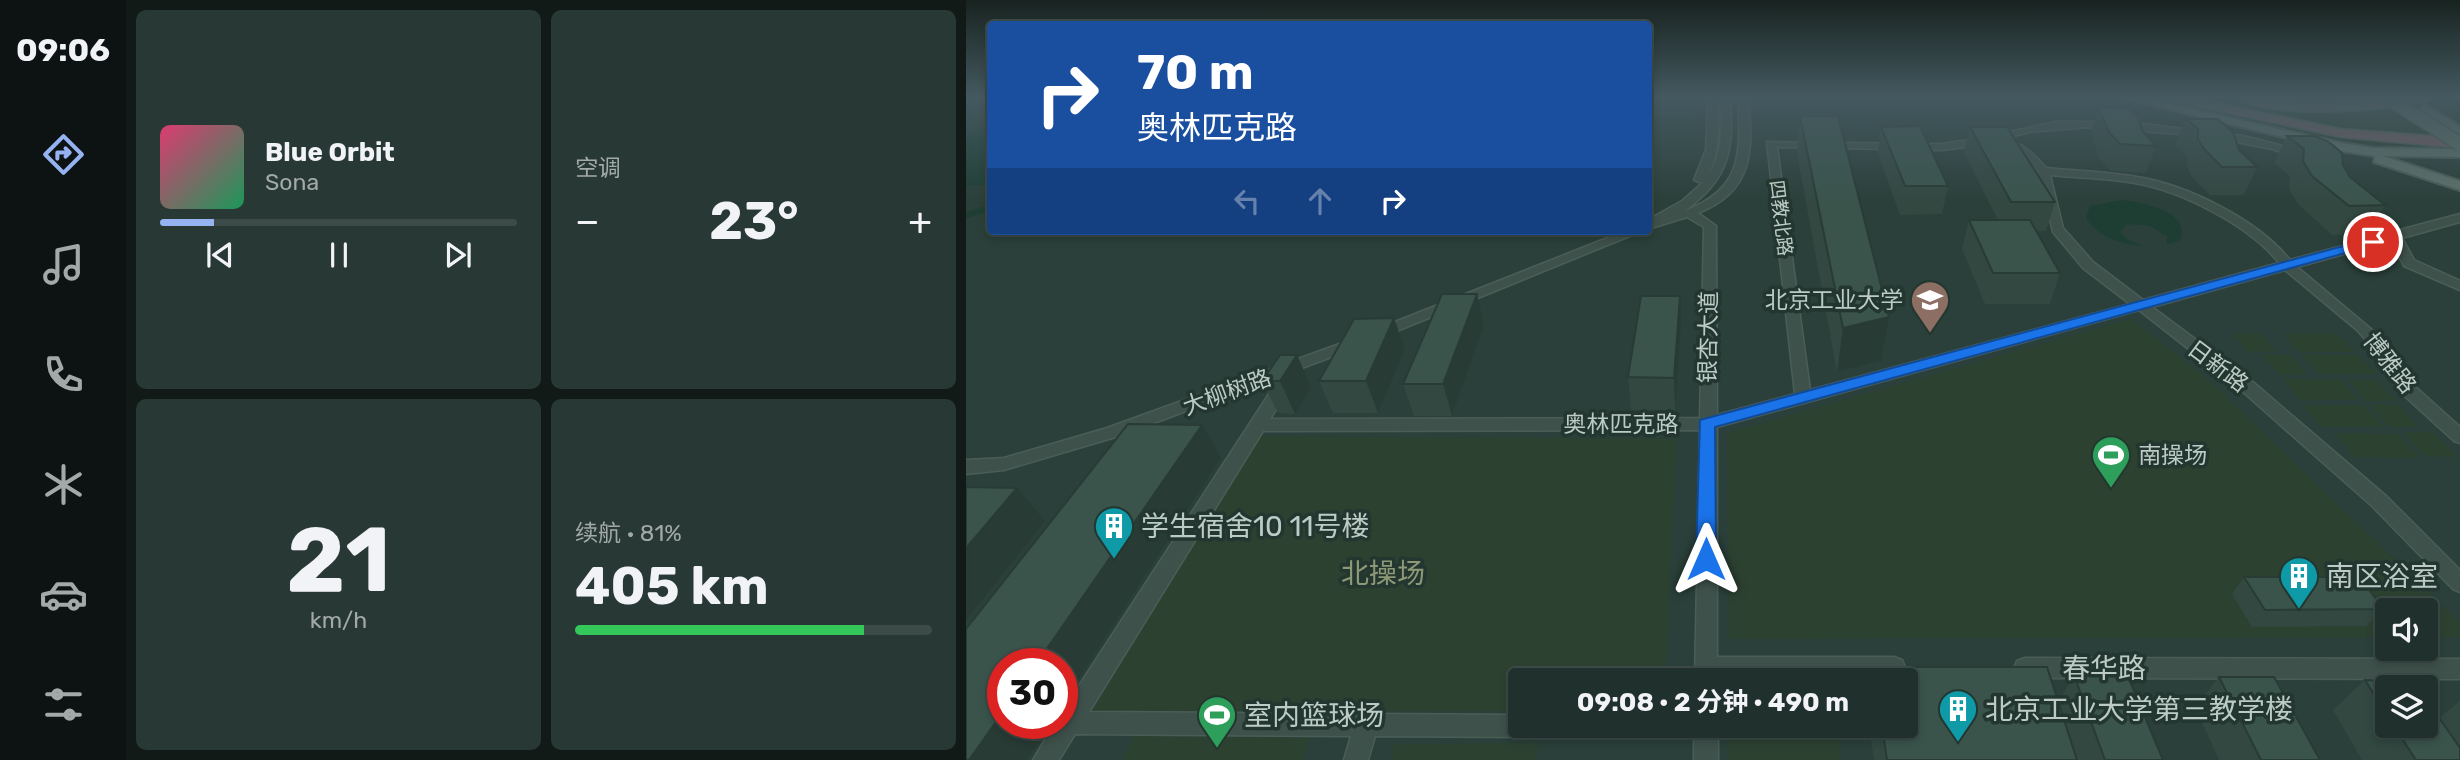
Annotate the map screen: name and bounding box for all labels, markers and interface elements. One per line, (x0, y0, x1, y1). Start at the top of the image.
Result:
text: 09:06 (16, 31, 110, 69)
text: 70 m (1137, 43, 1254, 101)
icon: right (1022, 49, 1113, 140)
text: 奥林匹克路 (1137, 109, 1297, 147)
icon: directions (39, 130, 88, 179)
text: Blue Orbit (265, 137, 395, 168)
text: 空调 (575, 154, 621, 182)
text: Sona (265, 168, 319, 196)
street label: 四教北路 (1765, 179, 1797, 257)
icon: left (1228, 182, 1266, 220)
icon: ahead (1301, 182, 1339, 220)
icon: right (1374, 182, 1412, 220)
text: 23° (709, 190, 799, 252)
text: − (575, 198, 600, 244)
text: + (908, 198, 932, 244)
pin (2343, 212, 2403, 272)
icon: arrive (2354, 223, 2392, 261)
icon: previous (201, 236, 239, 274)
icon: pause (320, 236, 358, 274)
icon: next (439, 236, 477, 274)
icon: music (39, 240, 88, 289)
school or university icon: 北京工业大学 (1909, 279, 1951, 334)
place label: 北京工业大学 (1765, 286, 1903, 314)
street label: 银杏大道 (1693, 291, 1723, 383)
street label: 博雅路 (2358, 327, 2422, 399)
street label: 日新路 (2182, 334, 2254, 398)
icon: phone (39, 350, 88, 399)
street label: 大柳树路 (1179, 363, 1275, 421)
street label: 奥林匹克路 (1564, 410, 1679, 438)
sports icon: 南操场 (2090, 434, 2132, 489)
place label: 南操场 (2138, 441, 2207, 469)
icon: climate (39, 460, 88, 509)
building icon: 学生宿舍10 11号楼 (1093, 505, 1135, 560)
text: 21 (286, 506, 391, 614)
place label: 学生宿舍10 11号楼 (1141, 510, 1370, 543)
text: 续航 · 81% (575, 519, 682, 547)
position arrow (1669, 522, 1743, 596)
text: 405 km (575, 555, 769, 617)
building icon: 南区浴室 (2278, 555, 2320, 610)
park label: 北操场 (1341, 557, 1425, 590)
place label: 南区浴室 (2326, 560, 2438, 593)
icon: car (39, 570, 88, 619)
map controls (2375, 598, 2438, 738)
button: sound (2375, 598, 2438, 661)
text: km/h (310, 606, 367, 634)
speed limit sign: 30 (987, 648, 1078, 739)
street label: 春华路 (2062, 652, 2146, 685)
button: layers (2375, 675, 2438, 738)
icon: filters (39, 680, 88, 729)
text: 09:08 · 2 分钟 · 490 m (1577, 687, 1849, 718)
building icon: 北京工业大学第三教学楼 (1937, 688, 1979, 743)
place label: 北京工业大学第三教学楼 (1985, 693, 2293, 726)
sports icon: 室内篮球场 (1196, 694, 1238, 749)
place label: 室内篮球场 (1244, 699, 1384, 732)

